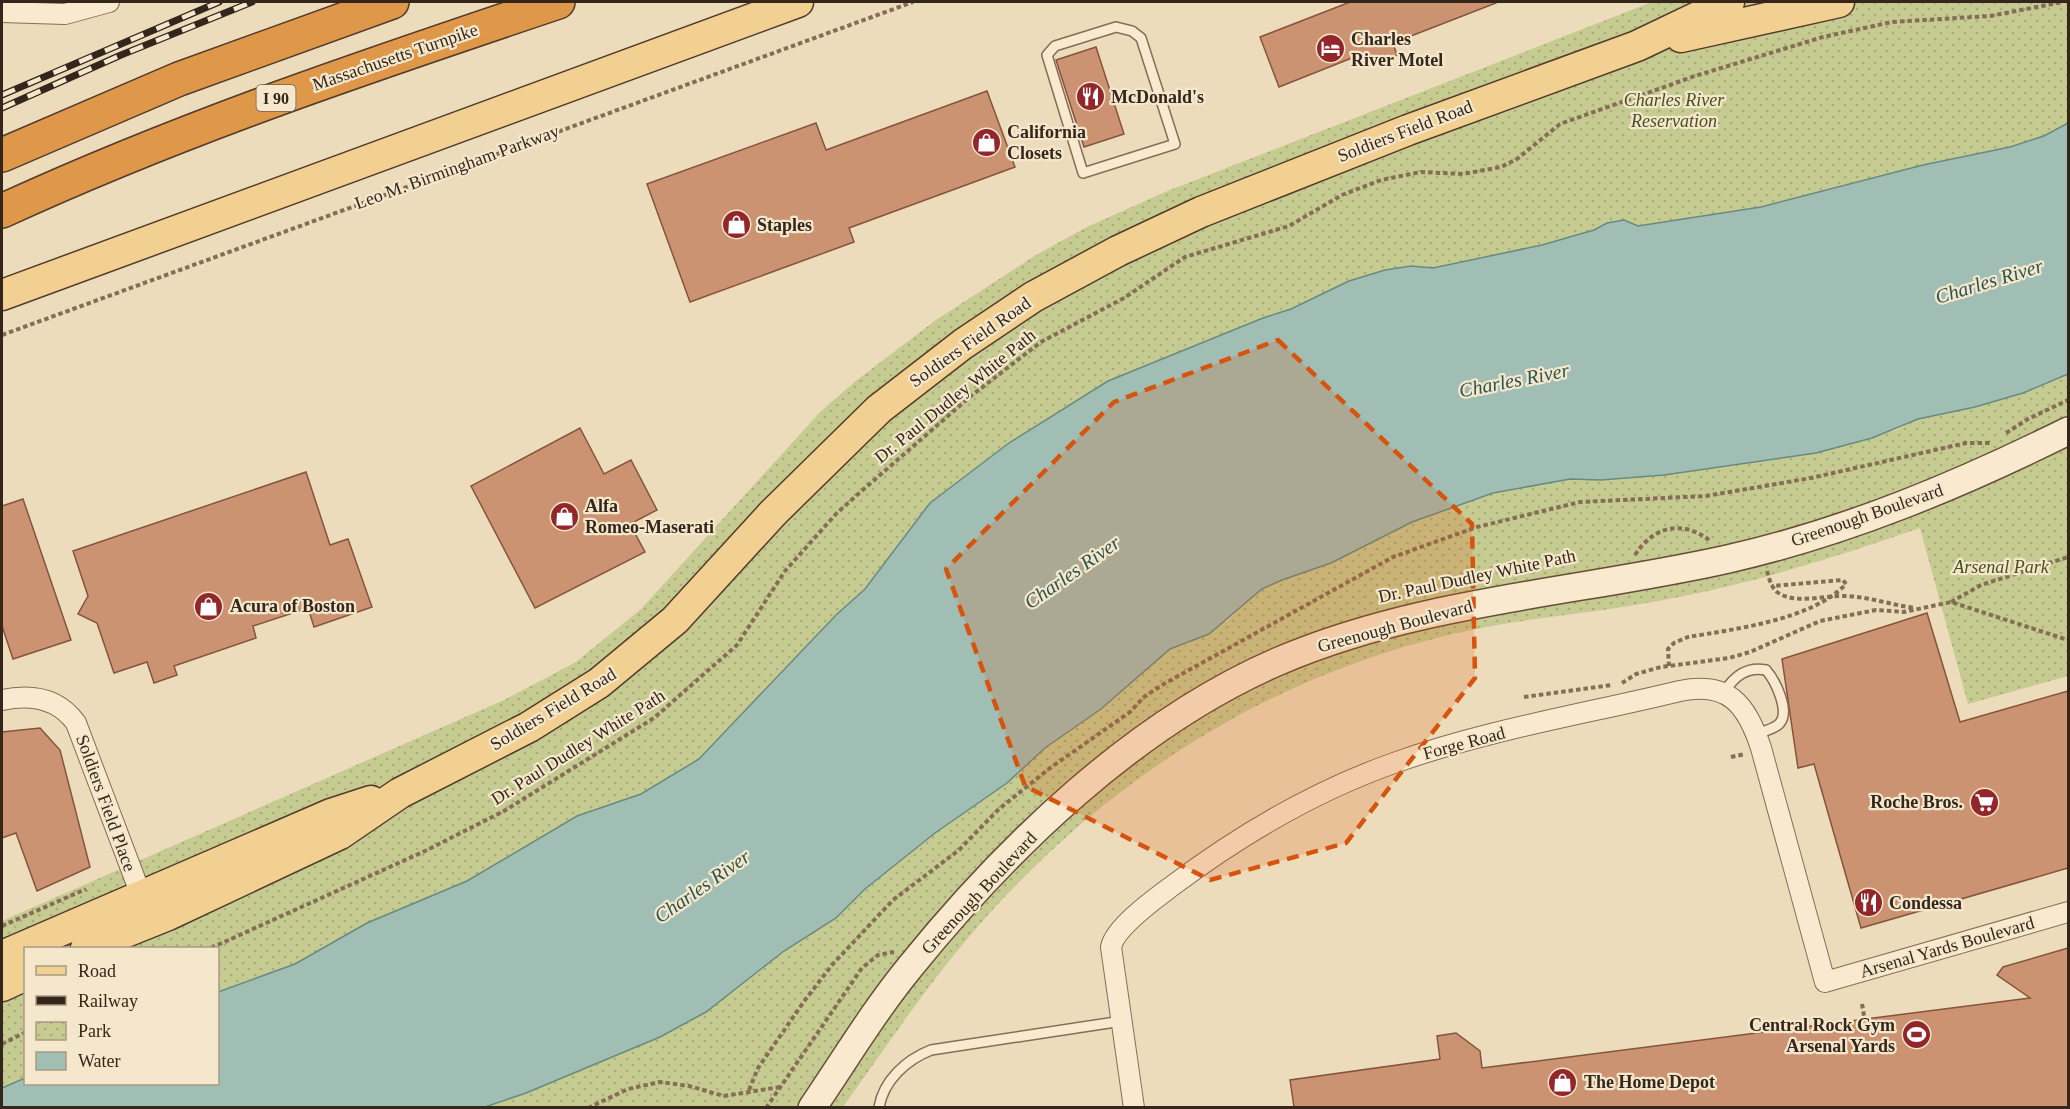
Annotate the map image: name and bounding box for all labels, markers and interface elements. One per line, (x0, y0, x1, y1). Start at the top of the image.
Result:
street label: Massachusetts Turnpike (310, 19, 480, 95)
place label: Charles River Motel (1351, 29, 1443, 70)
hotel icon: Charles River Motel (1314, 33, 1346, 65)
restaurant icon: McDonald's (1074, 81, 1106, 113)
road number: I 90 (256, 85, 296, 111)
place label: McDonald's (1111, 87, 1204, 107)
park label: Charles River Reservation (1624, 90, 1725, 131)
street label: Soldiers Field Road (1335, 96, 1475, 166)
street label: Leo M. Birmingham Parkway (352, 121, 562, 213)
place label: California Closets (1007, 122, 1086, 163)
shop icon: California Closets (970, 126, 1002, 158)
shop icon: Staples (720, 209, 752, 241)
place label: Staples (757, 215, 812, 235)
water label: Charles River (1932, 254, 2046, 308)
street label: Soldiers Field Road (906, 293, 1034, 391)
street label: Dr. Paul Dudley White Path (871, 325, 1039, 467)
water label: Charles River (1457, 359, 1571, 401)
street label: Greenough Boulevard (1788, 480, 1946, 550)
place label: Alfa Romeo-Maserati (585, 496, 714, 537)
shop icon: Alfa Romeo-Maserati (548, 500, 580, 532)
water label: Charles River (1020, 531, 1124, 613)
street label: Dr. Paul Dudley White Path (1377, 545, 1577, 607)
park label: Arsenal Park (1952, 557, 2050, 577)
shop icon: Acura of Boston (193, 590, 225, 622)
place label: Acura of Boston (230, 596, 355, 616)
street label: Greenough Boulevard (1315, 596, 1475, 656)
street label: Soldiers Field Road (487, 664, 619, 754)
street label: Dr. Paul Dudley White Path (487, 685, 669, 809)
street label: Forge Road (1421, 722, 1507, 764)
street label: Soldiers Field Place (72, 732, 140, 874)
supermarket icon: Roche Bros. (1968, 786, 2000, 818)
place label: Roche Bros. (1870, 792, 1963, 812)
street label: Greenough Boulevard (917, 828, 1041, 958)
water label: Charles River (650, 845, 754, 927)
restaurant icon: Condessa (1852, 887, 1884, 919)
place label: Condessa (1889, 893, 1962, 913)
street label: Arsenal Yards Boulevard (1857, 913, 2037, 981)
legend (24, 947, 219, 1085)
text: Road (78, 961, 116, 981)
text: Railway (78, 991, 138, 1011)
place label: Central Rock Gym Arsenal Yards (1749, 1015, 1895, 1056)
sports icon: Central Rock Gym Arsenal Yards (1900, 1019, 1932, 1051)
text: Park (78, 1021, 111, 1041)
text: Water (78, 1051, 121, 1071)
shop icon: The Home Depot (1547, 1066, 1579, 1098)
place label: The Home Depot (1584, 1072, 1715, 1092)

